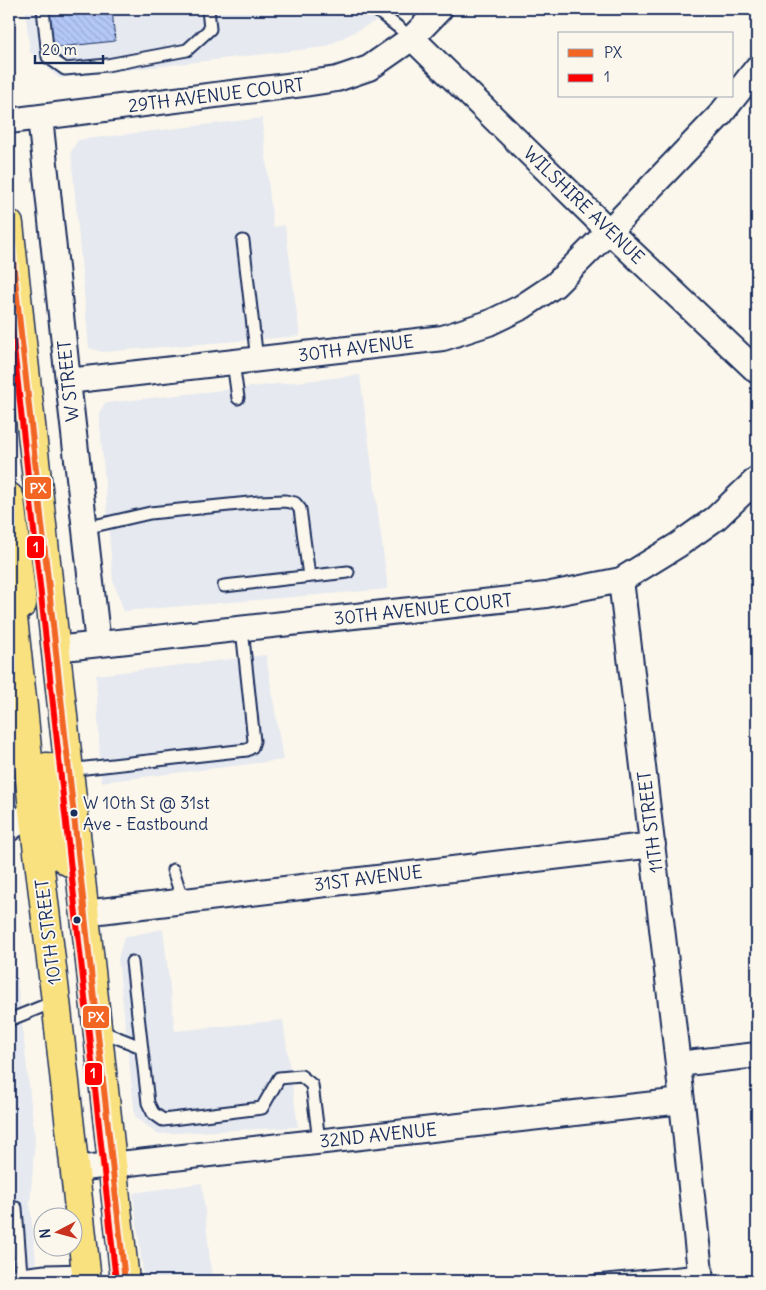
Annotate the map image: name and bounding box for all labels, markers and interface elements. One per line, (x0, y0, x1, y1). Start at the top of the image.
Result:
scale bar (35, 32, 102, 64)
legend (558, 32, 734, 98)
text: 20 m (42, 40, 77, 59)
text: PX (604, 43, 623, 62)
text: 1 (604, 67, 610, 86)
street label: 29TH AVENUE COURT (127, 73, 305, 117)
street label: WILSHIRE AVENUE (519, 141, 649, 269)
street label: 30TH AVENUE (297, 329, 415, 367)
street label: W STREET (52, 339, 84, 423)
line badge: PX (24, 476, 52, 500)
text: PX (30, 479, 47, 497)
line badge: 1 (26, 535, 45, 559)
text: 1 (33, 538, 39, 556)
street label: 30TH AVENUE COURT (333, 588, 513, 630)
street label: 11TH STREET (632, 770, 668, 874)
place label: W 10th St @ 31st Ave - Eastbound (83, 792, 210, 835)
marker: W 10th St @ 31st Ave - Eastbound (69, 808, 79, 818)
street label: 31ST AVENUE (312, 860, 424, 896)
street label: 10TH STREET (30, 878, 66, 986)
unlabelled marker (72, 915, 82, 925)
line badge: PX (82, 1005, 110, 1029)
text: PX (88, 1008, 105, 1026)
line badge: 1 (84, 1062, 103, 1086)
text: 1 (90, 1064, 96, 1082)
street label: 32ND AVENUE (318, 1117, 438, 1153)
north arrow (32, 1208, 82, 1258)
text: N (36, 1228, 55, 1239)

